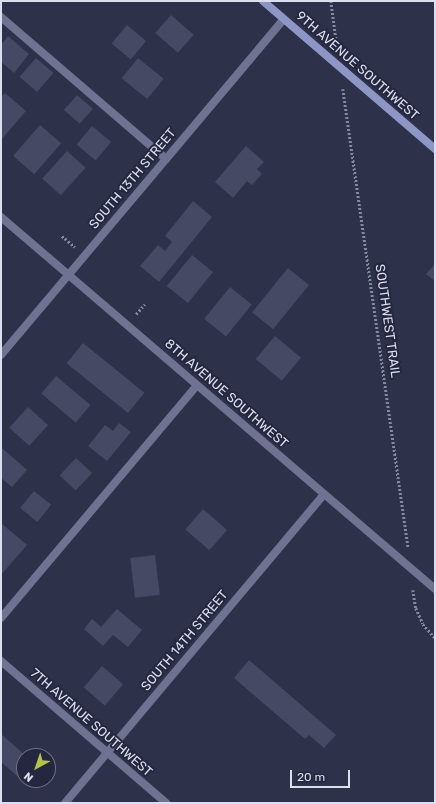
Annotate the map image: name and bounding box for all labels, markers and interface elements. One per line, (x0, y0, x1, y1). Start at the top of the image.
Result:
street label: 9TH AVENUE SOUTHWEST (292, 8, 422, 124)
street label: SOUTH 13TH STREET (86, 125, 180, 233)
street label: SOUTHWEST TRAIL (371, 263, 403, 379)
street label: 8TH AVENUE SOUTHWEST (161, 336, 291, 452)
street label: SOUTH 14TH STREET (138, 587, 232, 695)
street label: 7TH AVENUE SOUTHWEST (27, 666, 155, 780)
north arrow (16, 748, 56, 788)
scale bar (292, 762, 352, 788)
text: 20 m (297, 770, 325, 784)

